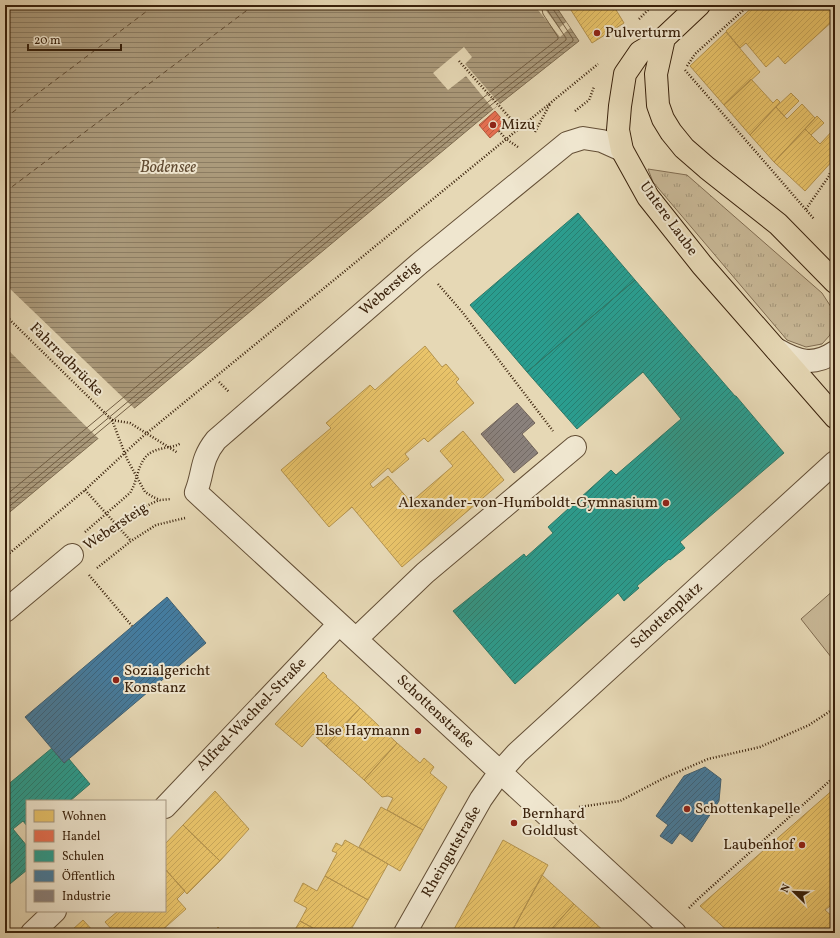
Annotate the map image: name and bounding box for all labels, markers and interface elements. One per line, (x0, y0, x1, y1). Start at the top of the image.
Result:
place label: Pulverturm (605, 23, 681, 44)
scale bar (28, 26, 121, 52)
marker: Pulverturm (592, 28, 602, 38)
text: 20 m (34, 33, 61, 49)
place label: Mizu (501, 115, 535, 136)
marker: Mizu (488, 120, 498, 130)
water label: Bodensee (140, 157, 196, 179)
street label: Untere Laube (634, 177, 702, 261)
street label: Webersteig (355, 257, 425, 321)
street label: Fahrradbrücke (24, 318, 108, 402)
place label: Alexander-von-Humboldt-Gymnasium (398, 493, 658, 514)
street label: Webersteig (80, 498, 153, 556)
marker: Alexander-von-Humboldt-Gymnasium (661, 498, 671, 508)
street label: Schottenplatz (626, 578, 708, 654)
street label: Alfred-Wachtel-Straße (192, 654, 312, 776)
place label: Sozialgericht Konstanz (124, 661, 210, 699)
street label: Schottenstraße (392, 670, 478, 754)
marker: Sozialgericht Konstanz (111, 675, 121, 685)
place label: Else Haymann (315, 721, 410, 742)
marker: Else Haymann (413, 726, 423, 736)
place label: Schottenkapelle (695, 799, 800, 820)
legend (26, 800, 166, 912)
street label: Rheingutstraße (417, 802, 487, 902)
place label: Bernhard Goldlust (522, 804, 585, 842)
marker: Schottenkapelle (682, 804, 692, 814)
text: Wohnen (62, 809, 107, 825)
marker: Bernhard Goldlust (509, 818, 519, 828)
text: Handel (62, 829, 101, 845)
place label: Laubenhof (723, 835, 796, 856)
marker: Laubenhof (797, 840, 807, 850)
text: Schulen (62, 849, 104, 865)
text: Öffentlich (62, 868, 115, 885)
north arrow (774, 872, 814, 912)
text: N (778, 882, 795, 895)
text: Industrie (62, 889, 111, 905)

